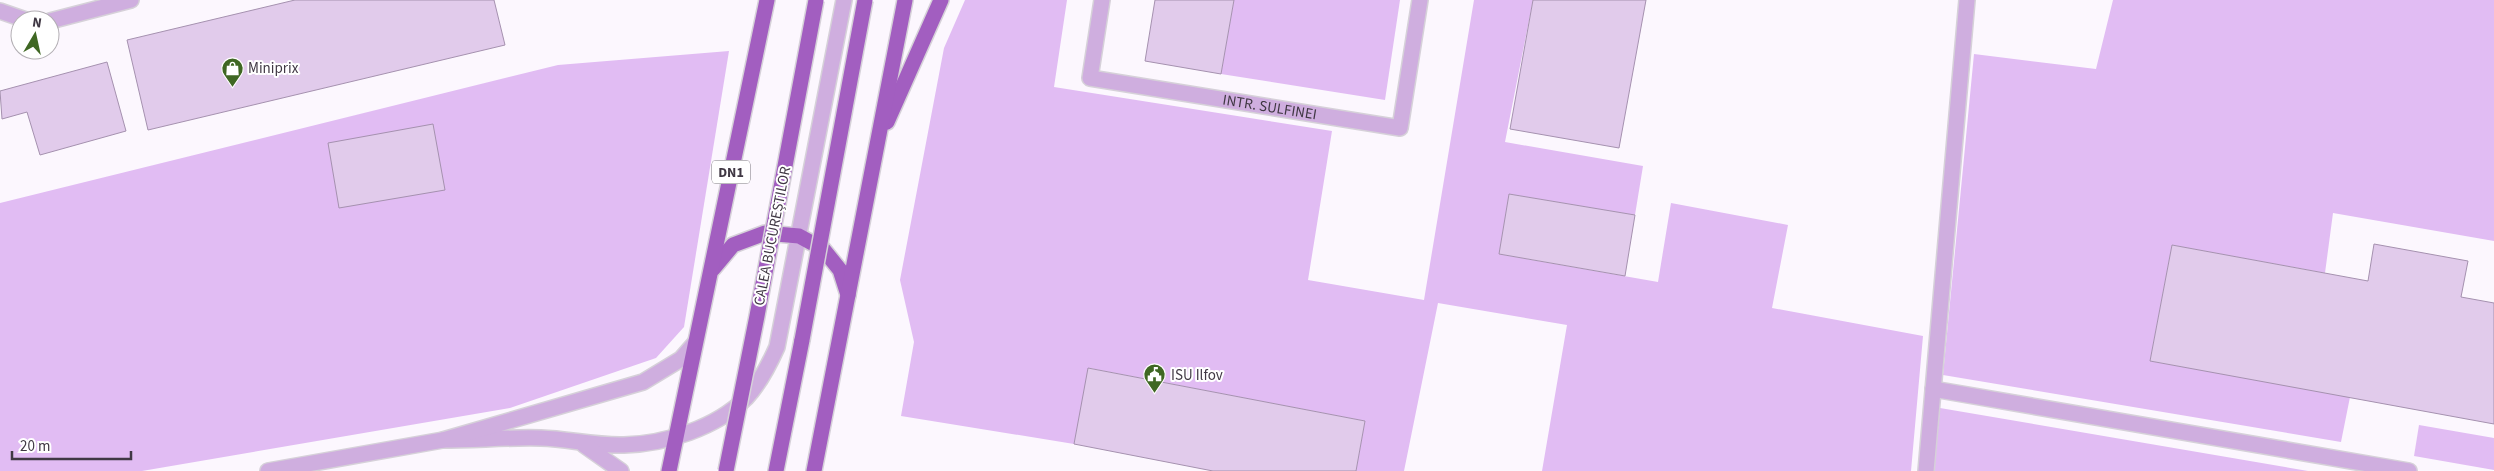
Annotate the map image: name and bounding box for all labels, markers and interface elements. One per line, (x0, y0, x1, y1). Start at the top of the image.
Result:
north arrow (10, 10, 60, 60)
text: N (31, 13, 43, 34)
shop icon: Miniprix (220, 56, 244, 87)
place label: Miniprix (248, 58, 299, 79)
street label: INTR. SULFINEI (1221, 90, 1318, 125)
road number: DN1 (712, 160, 750, 183)
street label: CALEA BUCUREȘTILOR (749, 164, 796, 307)
public building icon: ISU Ilfov (1143, 363, 1167, 394)
place label: ISU Ilfov (1171, 365, 1223, 386)
scale bar (12, 428, 131, 460)
text: 20 m (20, 436, 50, 457)

